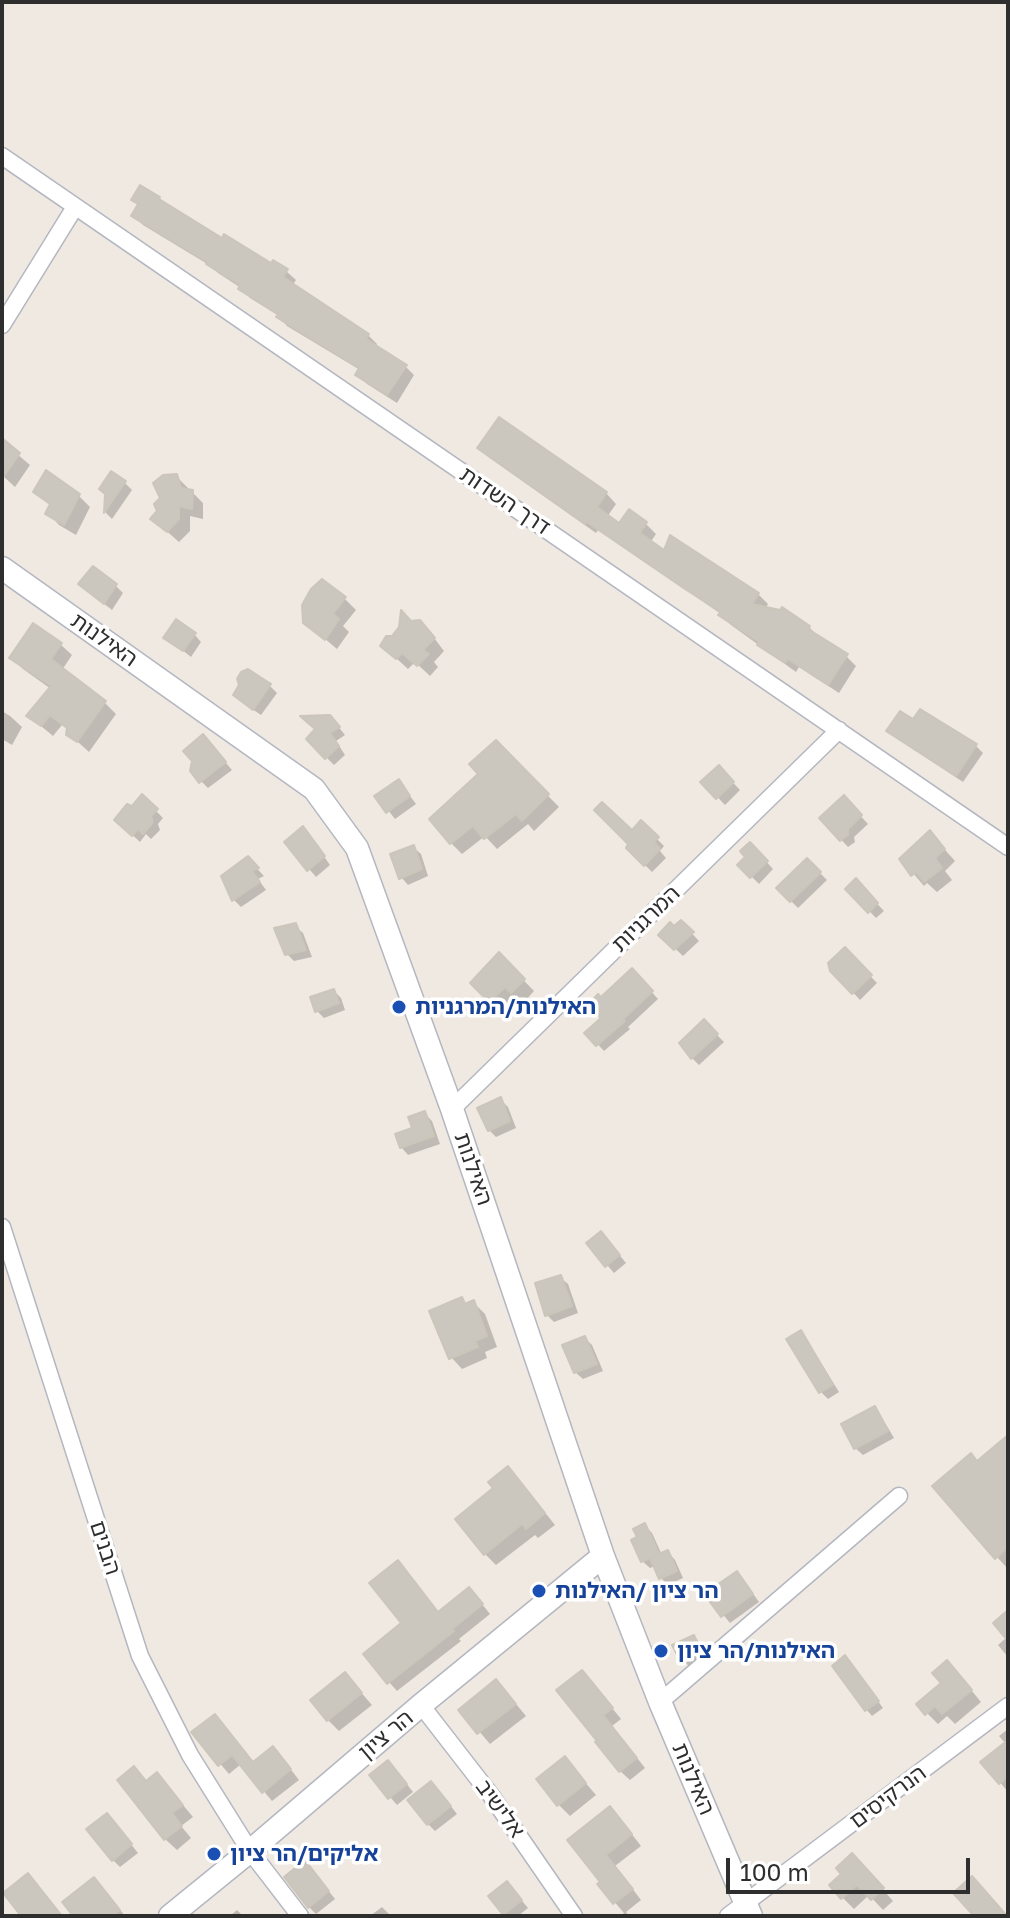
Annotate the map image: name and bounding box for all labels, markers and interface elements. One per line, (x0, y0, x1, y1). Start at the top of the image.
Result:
street label: דרך השדות (455, 461, 555, 541)
street label: האילנות (66, 608, 142, 672)
street label: המרגניות (607, 880, 685, 958)
place label: האילנות/המרגניות (415, 994, 596, 1020)
marker: האילנות/המרגניות (390, 998, 408, 1016)
street label: האילנות (448, 1129, 498, 1209)
street label: הבנים (84, 1518, 126, 1578)
place label: הר ציון /האילנות (555, 1578, 719, 1604)
marker: הר ציון /האילנות (530, 1582, 548, 1600)
place label: האילנות/הר ציון (677, 1638, 835, 1664)
marker: האילנות/הר ציון (652, 1642, 670, 1660)
street label: הר ציון (353, 1705, 419, 1765)
street label: האילנות (666, 1739, 720, 1819)
street label: הנרקיסים (845, 1760, 931, 1834)
street label: אלישיב (470, 1775, 530, 1843)
place label: אליקים/הר ציון (230, 1841, 378, 1867)
scale bar (730, 1842, 974, 1892)
marker: אליקים/הר ציון (205, 1845, 223, 1863)
text: 100 m (740, 1857, 809, 1886)

